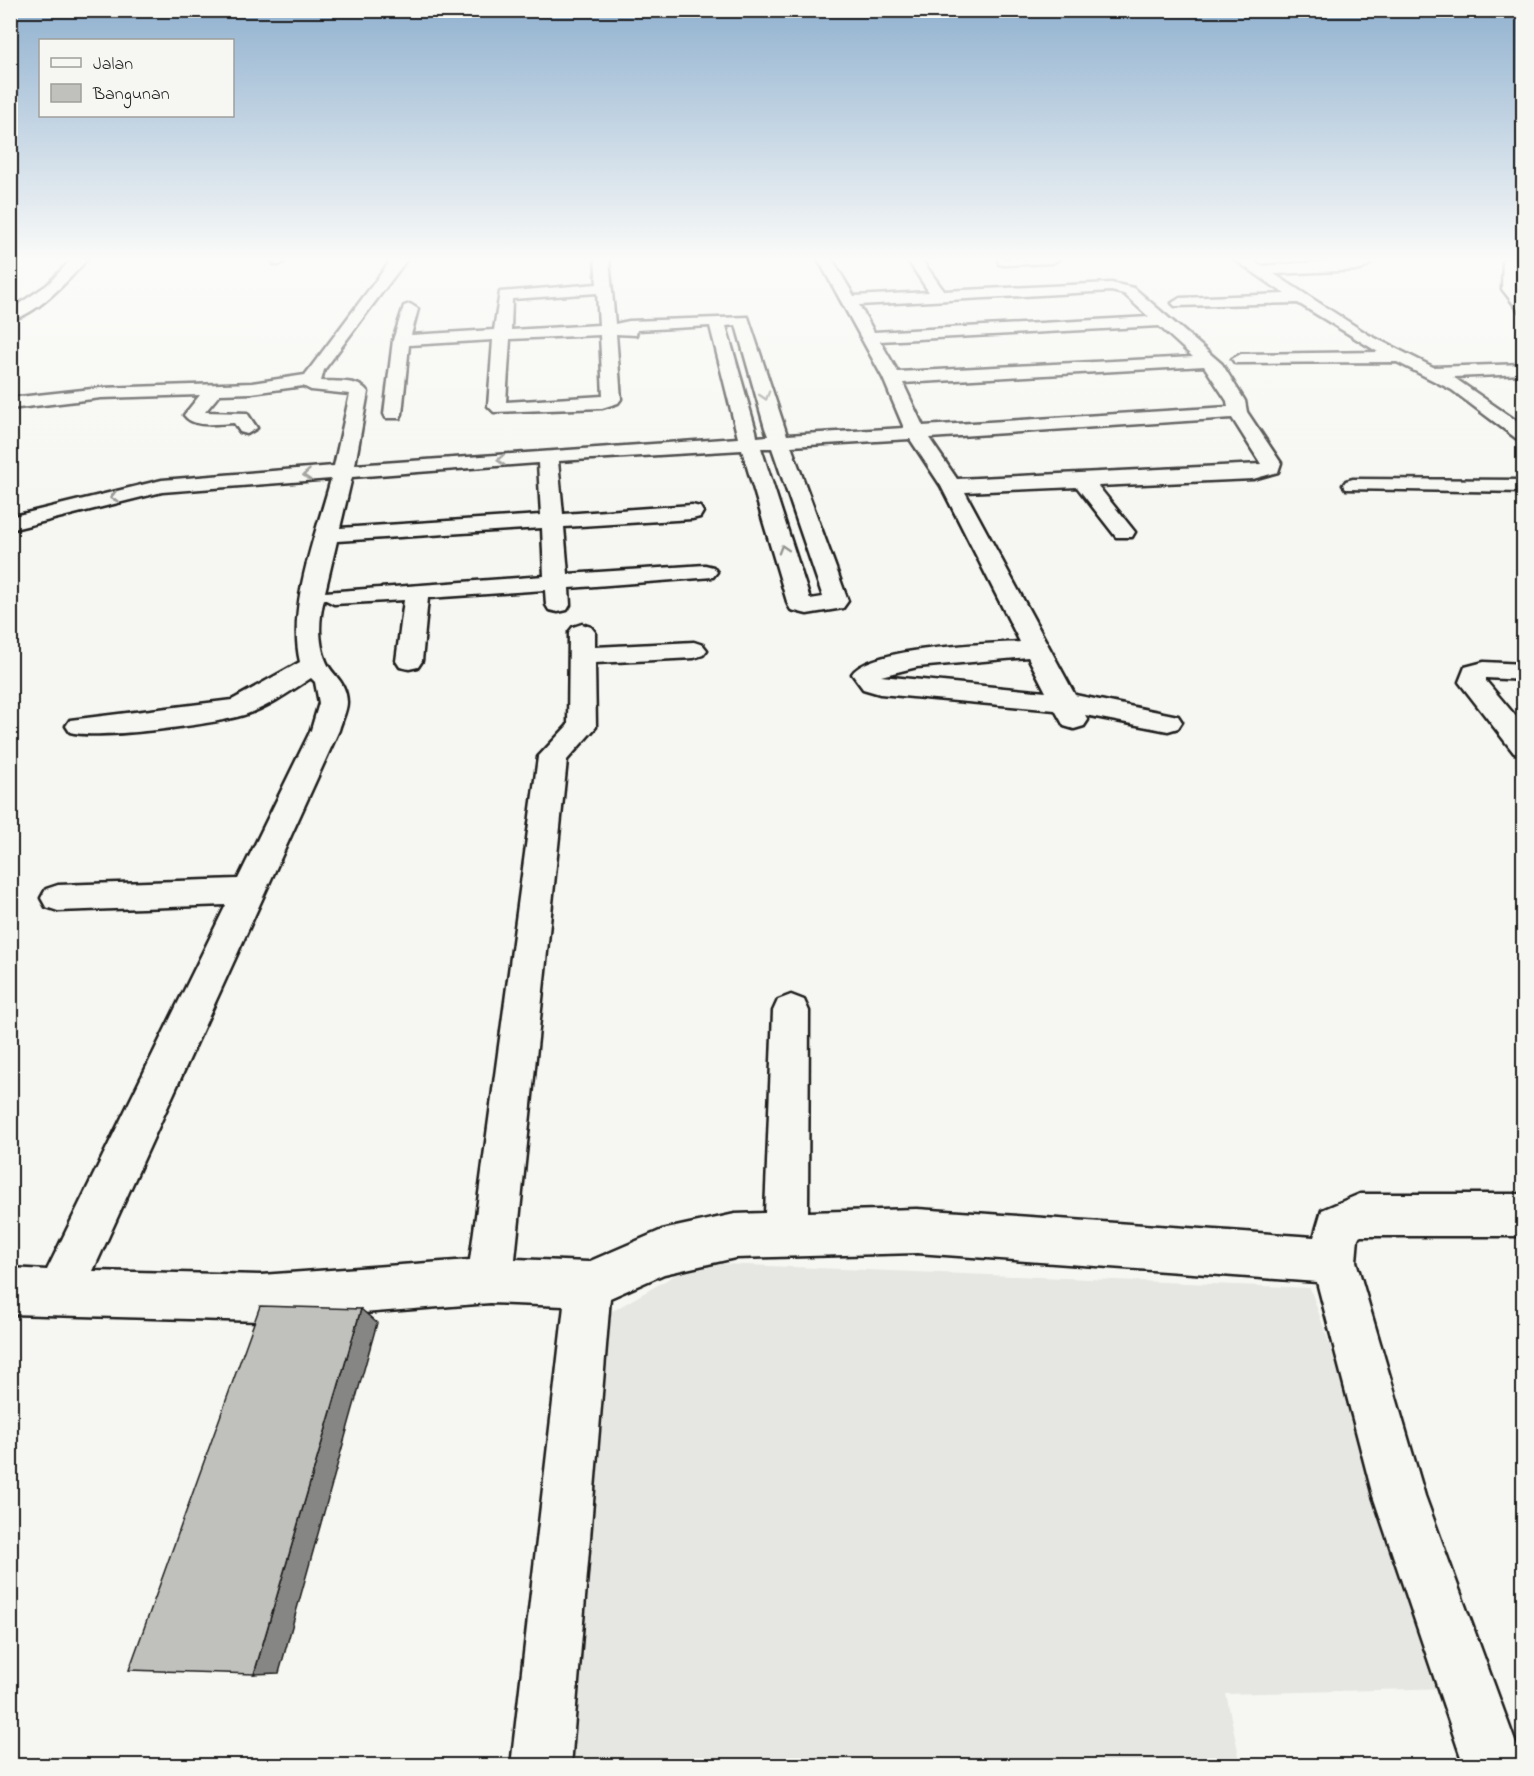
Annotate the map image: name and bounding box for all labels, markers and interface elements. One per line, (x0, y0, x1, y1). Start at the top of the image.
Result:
legend (39, 39, 234, 117)
text: Jalan (93, 52, 133, 78)
text: Bangunan (92, 82, 170, 109)
one-way arrow (758, 390, 771, 401)
one-way arrow (497, 453, 506, 466)
one-way arrow (302, 468, 311, 481)
one-way arrow (109, 489, 119, 502)
one-way arrow (778, 544, 790, 555)

